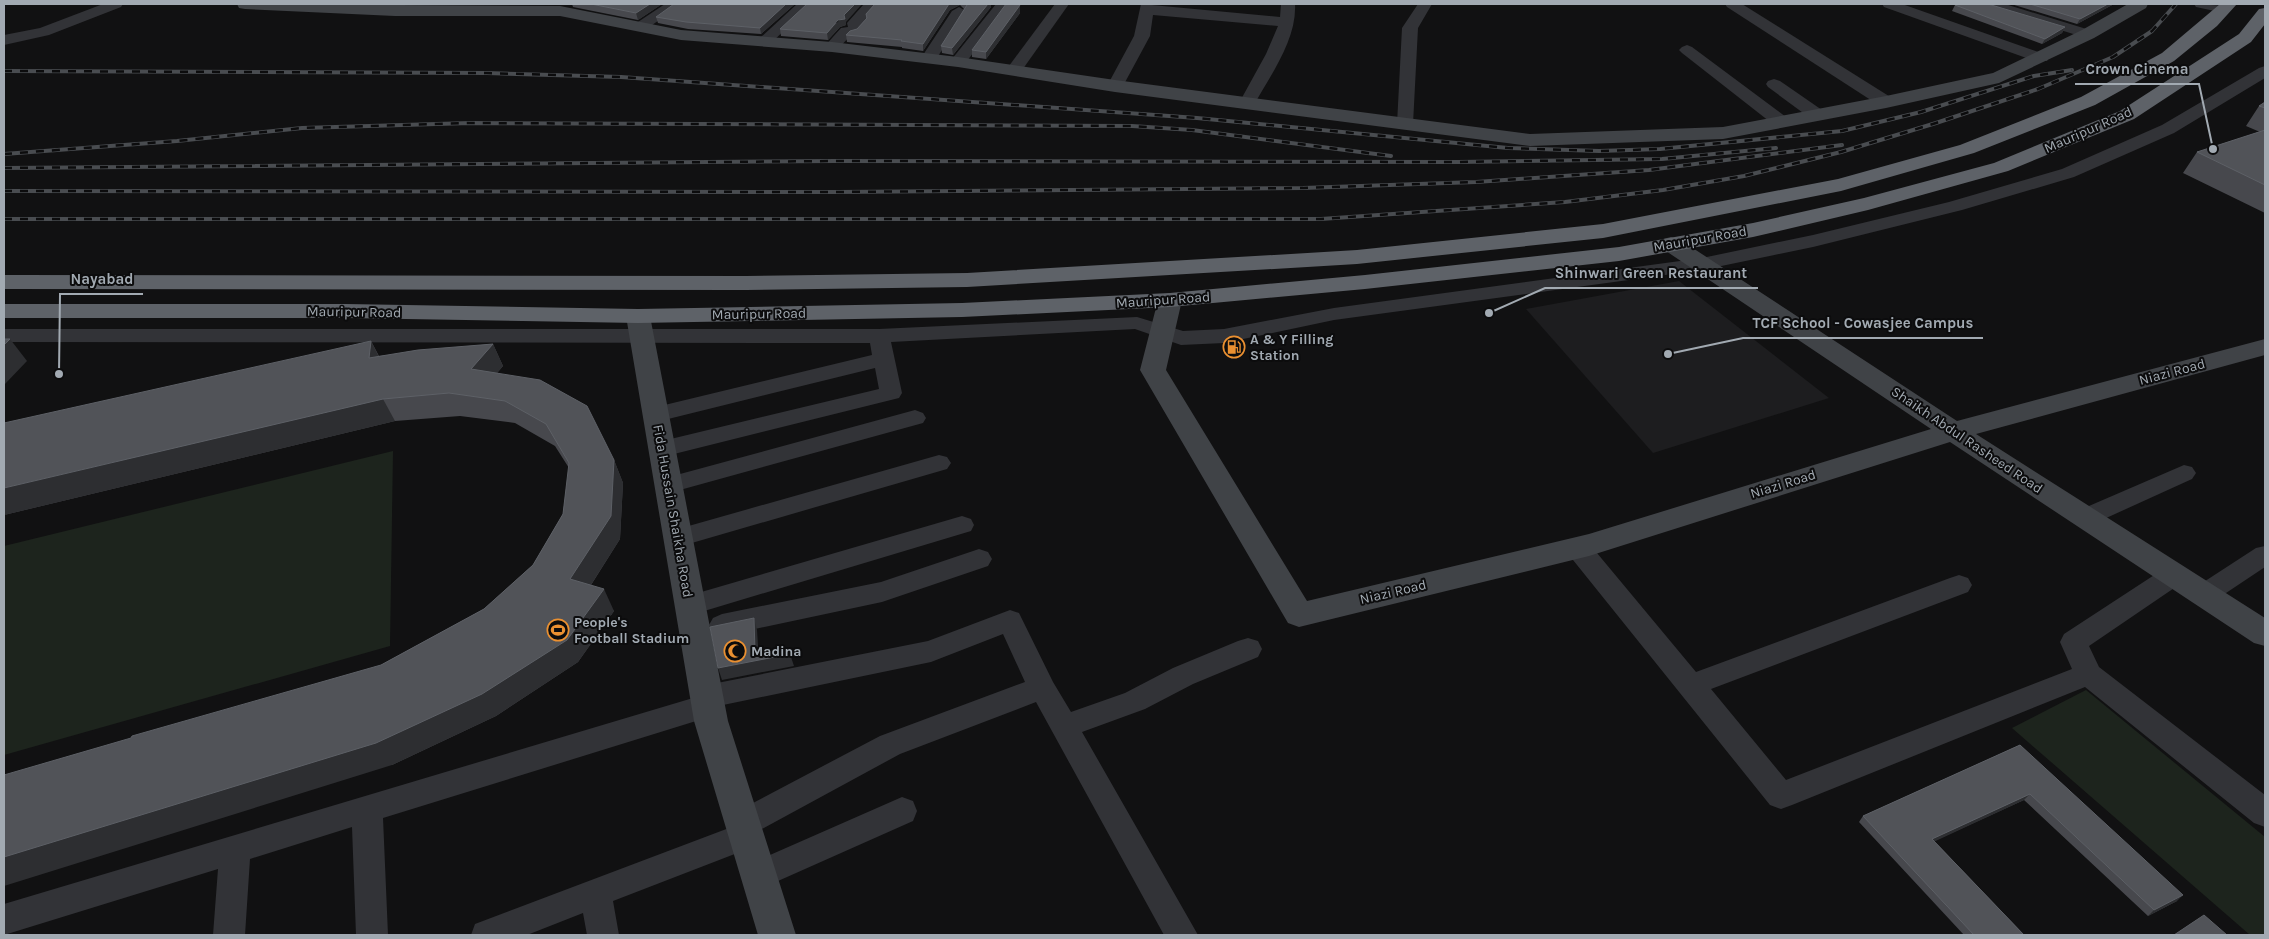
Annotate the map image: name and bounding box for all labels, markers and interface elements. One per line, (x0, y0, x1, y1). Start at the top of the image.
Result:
callout: Crown Cinema (2075, 54, 2199, 84)
text: Crown Cinema (2085, 60, 2189, 78)
street label: Mauripur Road (2041, 103, 2135, 157)
street label: Mauripur Road (1652, 222, 1748, 256)
callout: Shinwari Green Restaurant (1545, 258, 1758, 288)
callout: Nayabad (60, 264, 143, 294)
text: Shinwari Green Restaurant (1555, 264, 1747, 282)
text: Nayabad (70, 270, 134, 288)
street label: Mauripur Road (1115, 288, 1211, 312)
street label: Mauripur Road (307, 303, 401, 321)
street label: Mauripur Road (712, 305, 806, 323)
callout: TCF School - Cowasjee Campus (1743, 308, 1983, 338)
text: TCF School - Cowasjee Campus (1753, 314, 1973, 332)
place label: A & Y Filling Station (1250, 331, 1333, 364)
fuel station icon: A & Y Filling Station (1222, 335, 1246, 359)
street label: Niazi Road (2137, 355, 2207, 389)
street label: Shaikh Abdul Rasheed Road (1888, 383, 2046, 497)
street label: Fida Hussain Shaikha Road (649, 423, 697, 599)
street label: Niazi Road (1748, 466, 1818, 502)
street label: Niazi Road (1358, 576, 1428, 608)
place label: People's Football Stadium (574, 614, 689, 647)
sports icon: People's Football Stadium (546, 618, 570, 642)
mosque icon: Madina (723, 639, 747, 663)
place label: Madina (751, 643, 802, 660)

